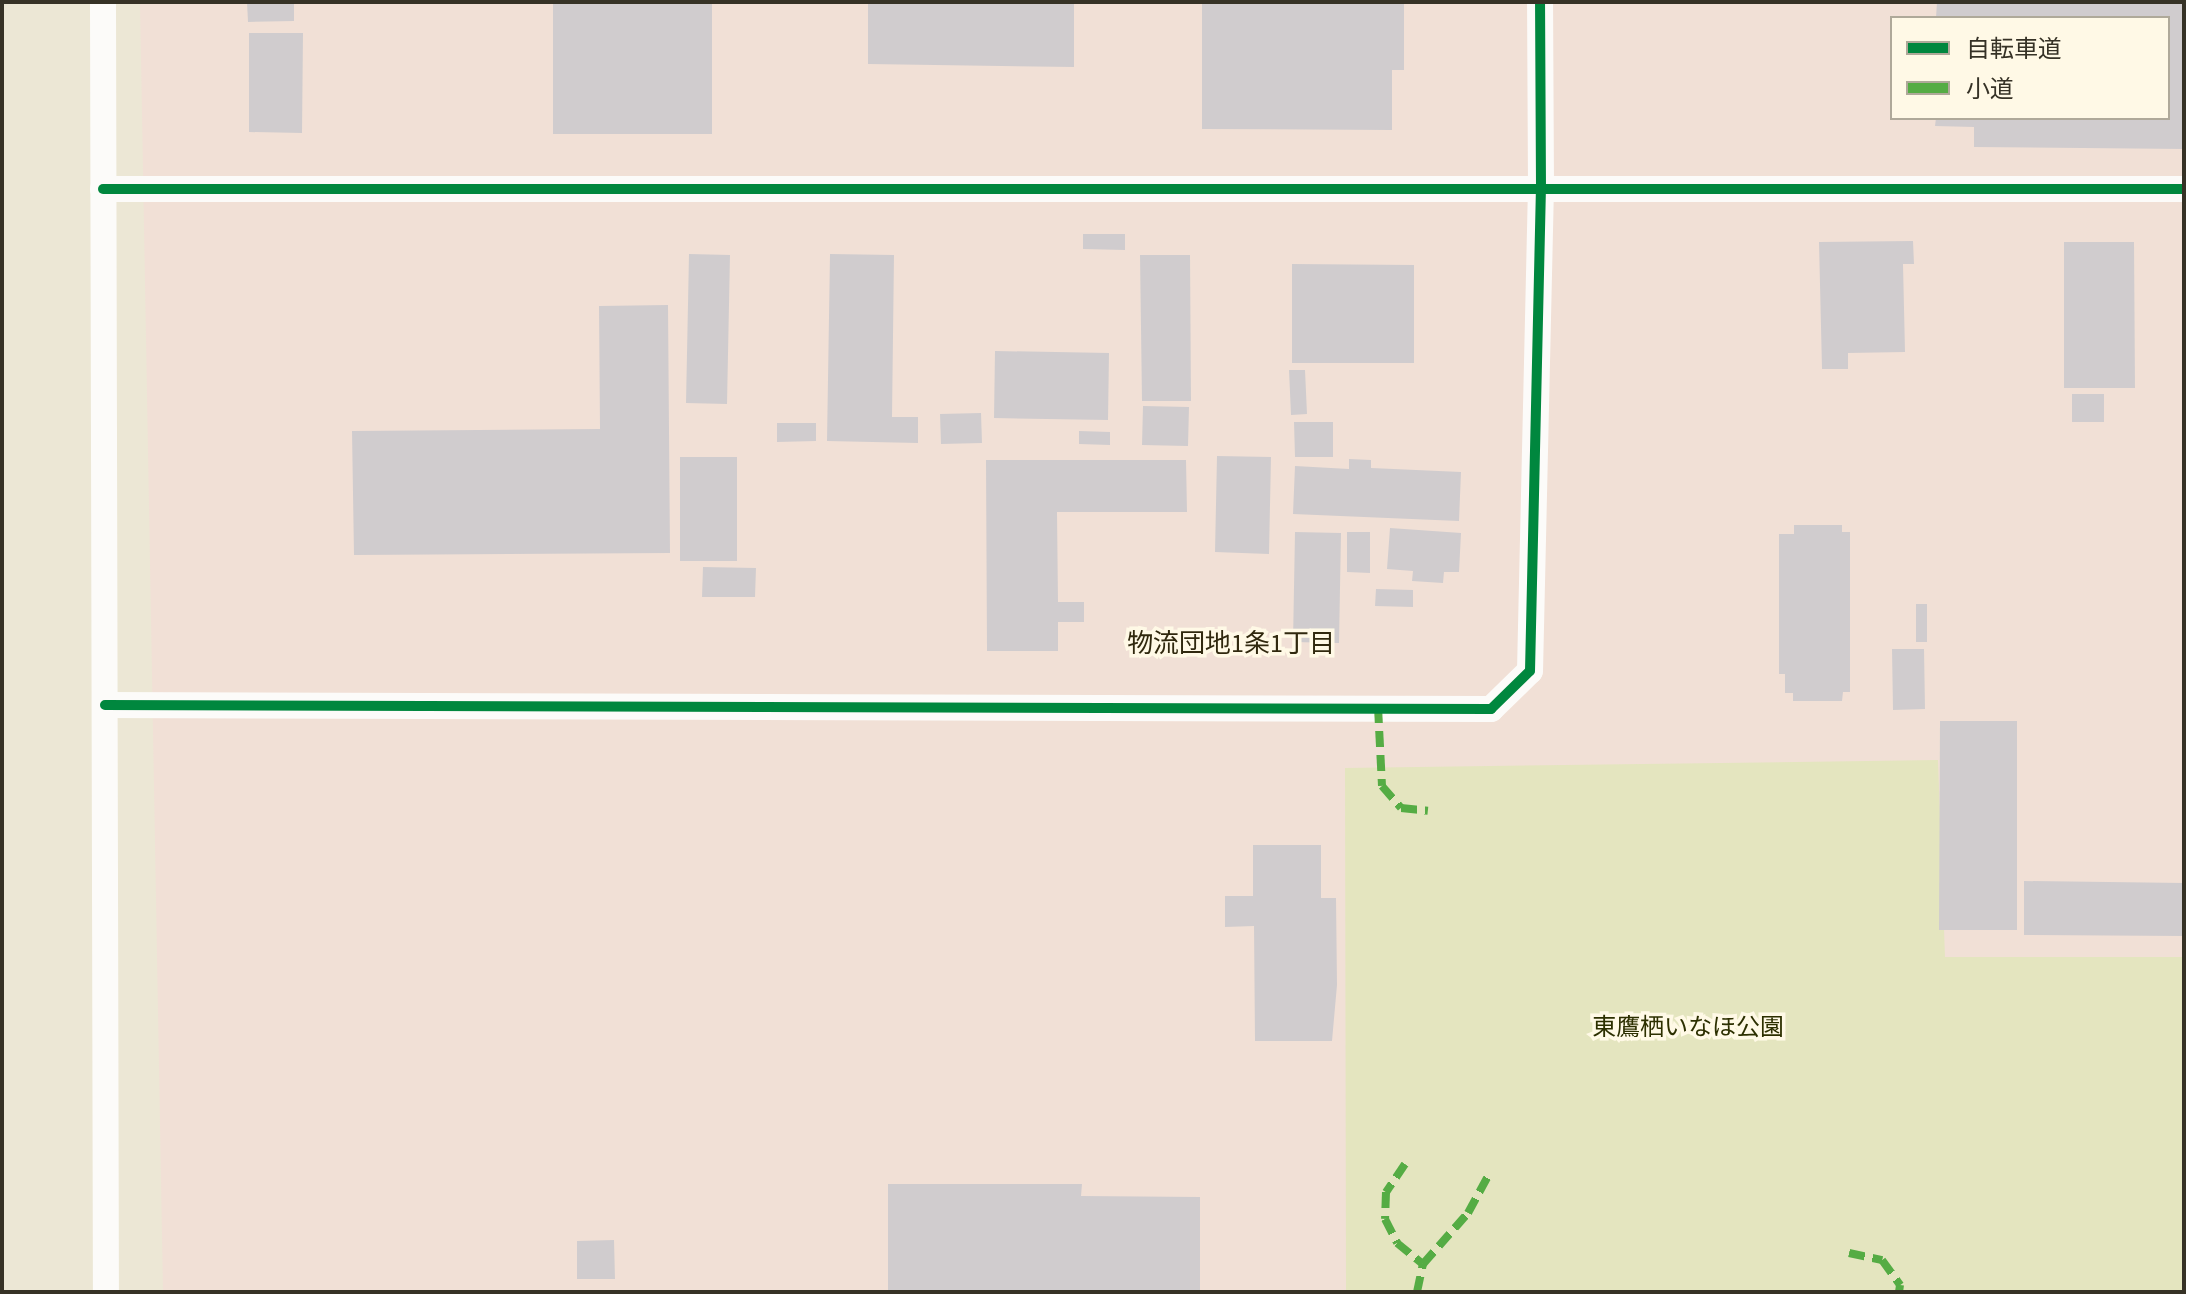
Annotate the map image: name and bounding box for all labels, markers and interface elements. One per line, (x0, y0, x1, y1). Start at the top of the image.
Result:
legend (1890, 16, 2170, 120)
text: 自転車道 (1966, 32, 2062, 67)
text: 小道 (1966, 72, 2014, 107)
district label: 物流団地1条1丁目 (1127, 628, 1335, 660)
park label: 東鷹栖いなほ公園 (1592, 1014, 1784, 1042)

